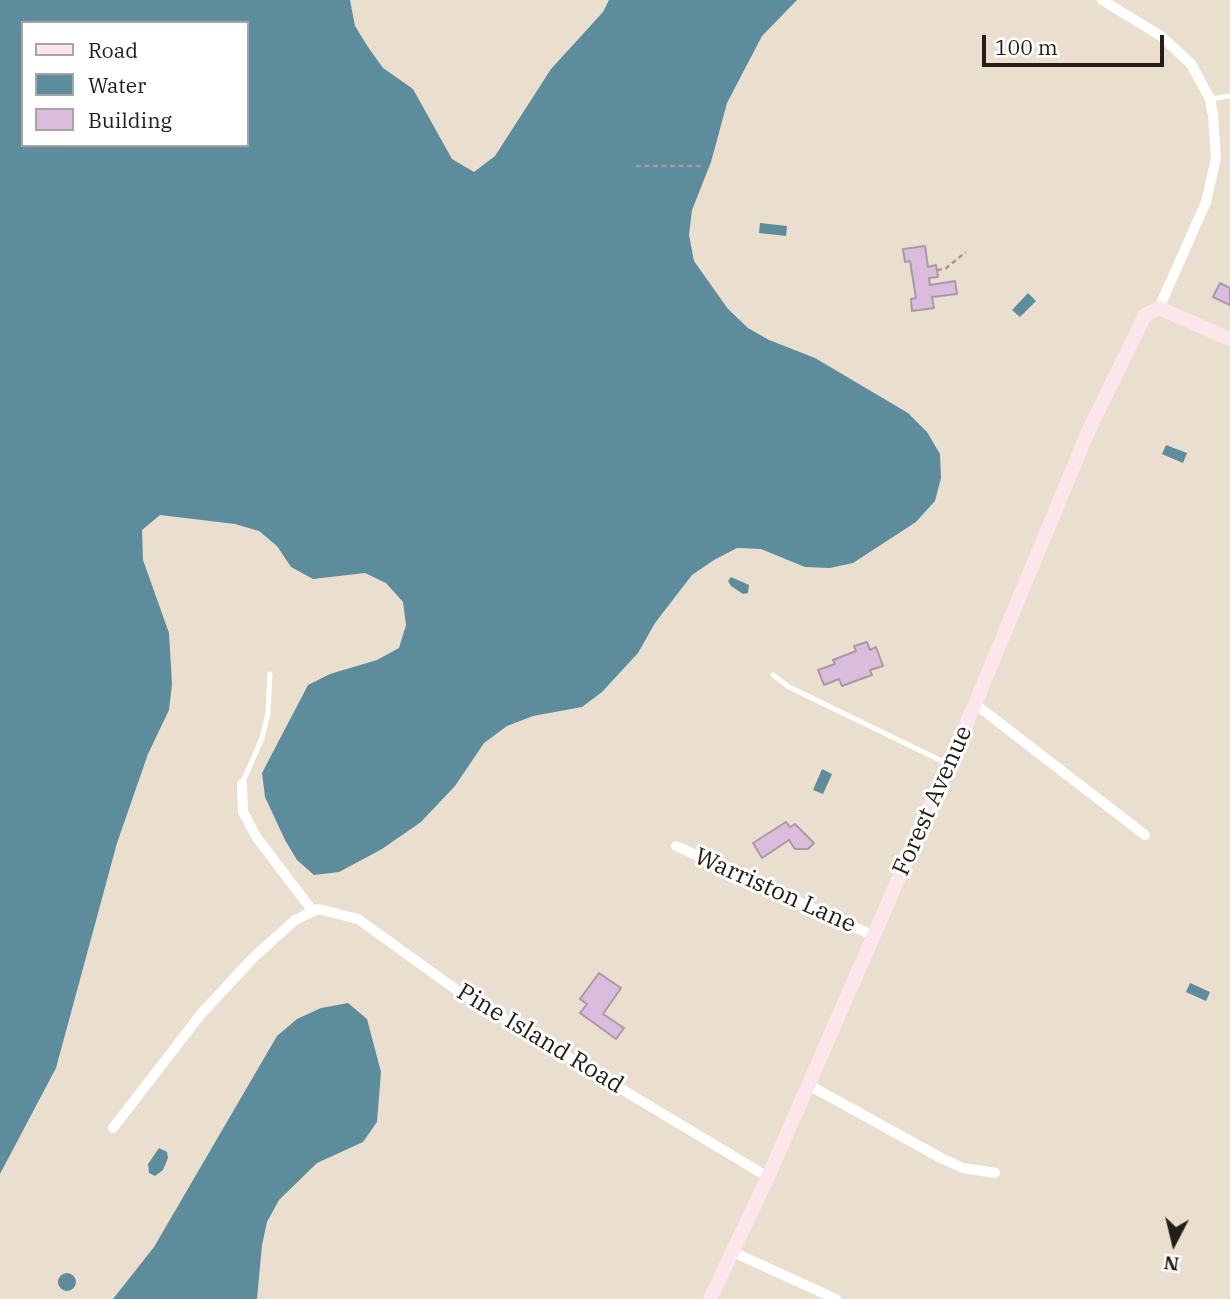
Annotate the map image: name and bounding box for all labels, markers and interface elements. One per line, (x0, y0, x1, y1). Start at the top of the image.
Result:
legend (21, 21, 248, 147)
scale bar (985, 21, 1167, 65)
text: 100 m (995, 33, 1058, 61)
text: Road (88, 36, 138, 64)
text: Water (88, 71, 146, 99)
text: Building (88, 106, 172, 134)
street label: Forest Avenue (887, 722, 979, 880)
street label: Warriston Lane (690, 843, 860, 939)
street label: Pine Island Road (451, 978, 629, 1100)
north arrow (1139, 1208, 1209, 1278)
text: N (1163, 1251, 1180, 1277)

